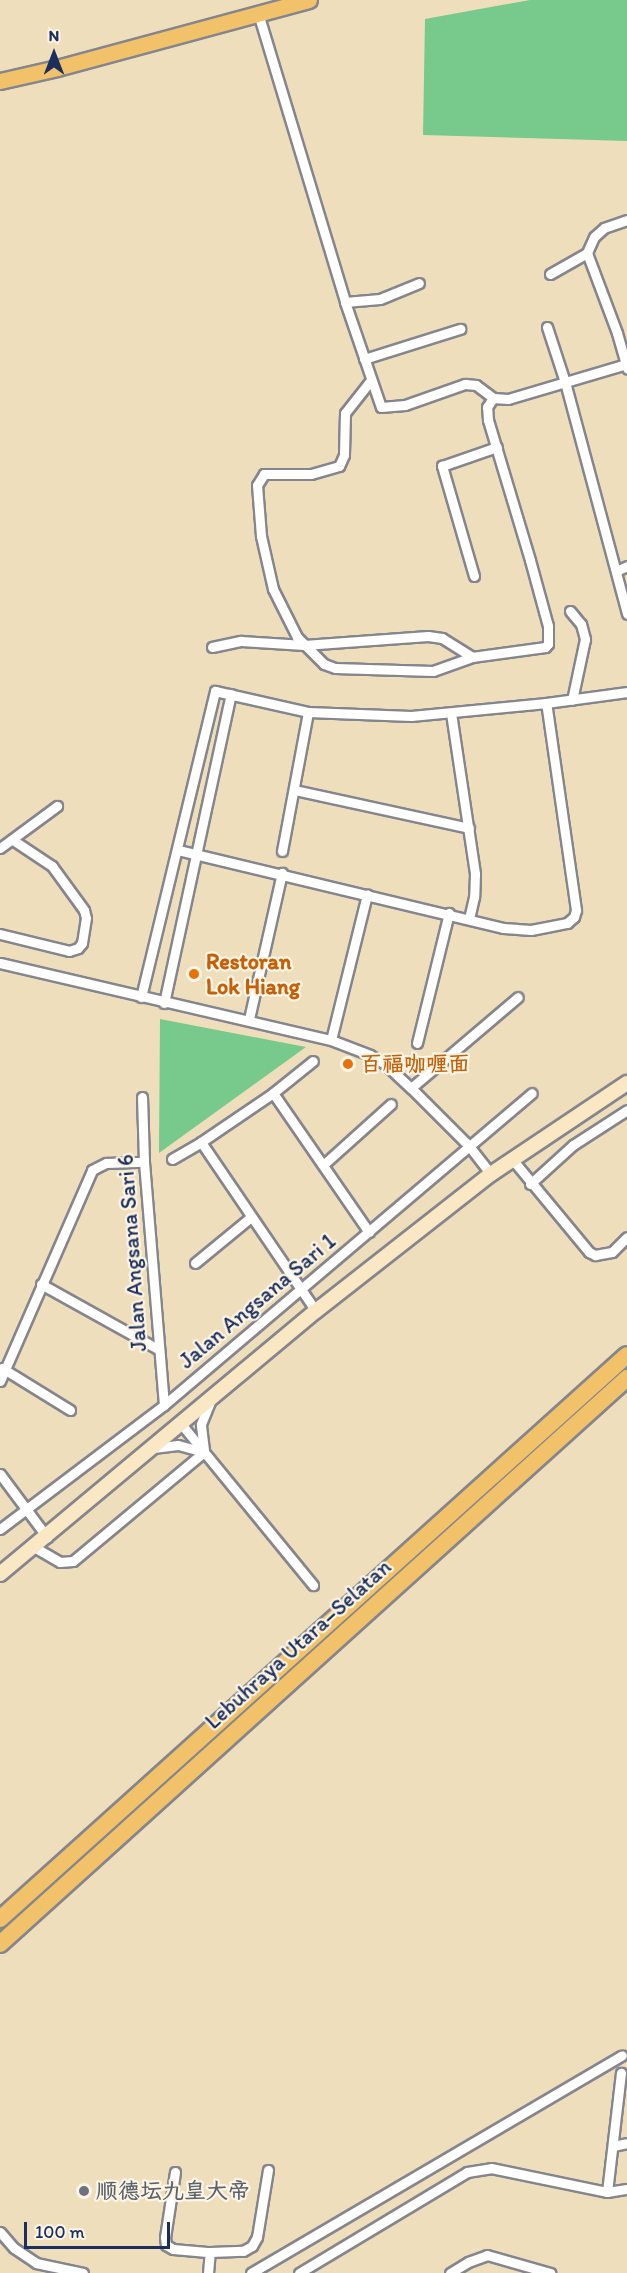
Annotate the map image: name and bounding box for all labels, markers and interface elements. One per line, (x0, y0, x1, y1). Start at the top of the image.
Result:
north arrow (24, 24, 84, 84)
text: N (49, 26, 59, 45)
place label: Restoran Lok Hiang (206, 948, 300, 999)
marker: Restoran Lok Hiang (187, 967, 201, 981)
place label: 百福咖喱面 (360, 1051, 470, 1077)
marker: 百福咖喱面 (341, 1057, 355, 1071)
street label: Jalan Angsana Sari 6 (112, 1154, 152, 1352)
street label: Jalan Angsana Sari 1 (173, 1228, 341, 1374)
street label: Lebuhraya Utara–Selatan (200, 1554, 396, 1734)
place label: 顺德坛九皇大帝 (96, 2178, 250, 2204)
marker: 顺德坛九皇大帝 (77, 2184, 91, 2198)
scale bar (27, 2210, 172, 2248)
text: 100 m (35, 2221, 85, 2243)

